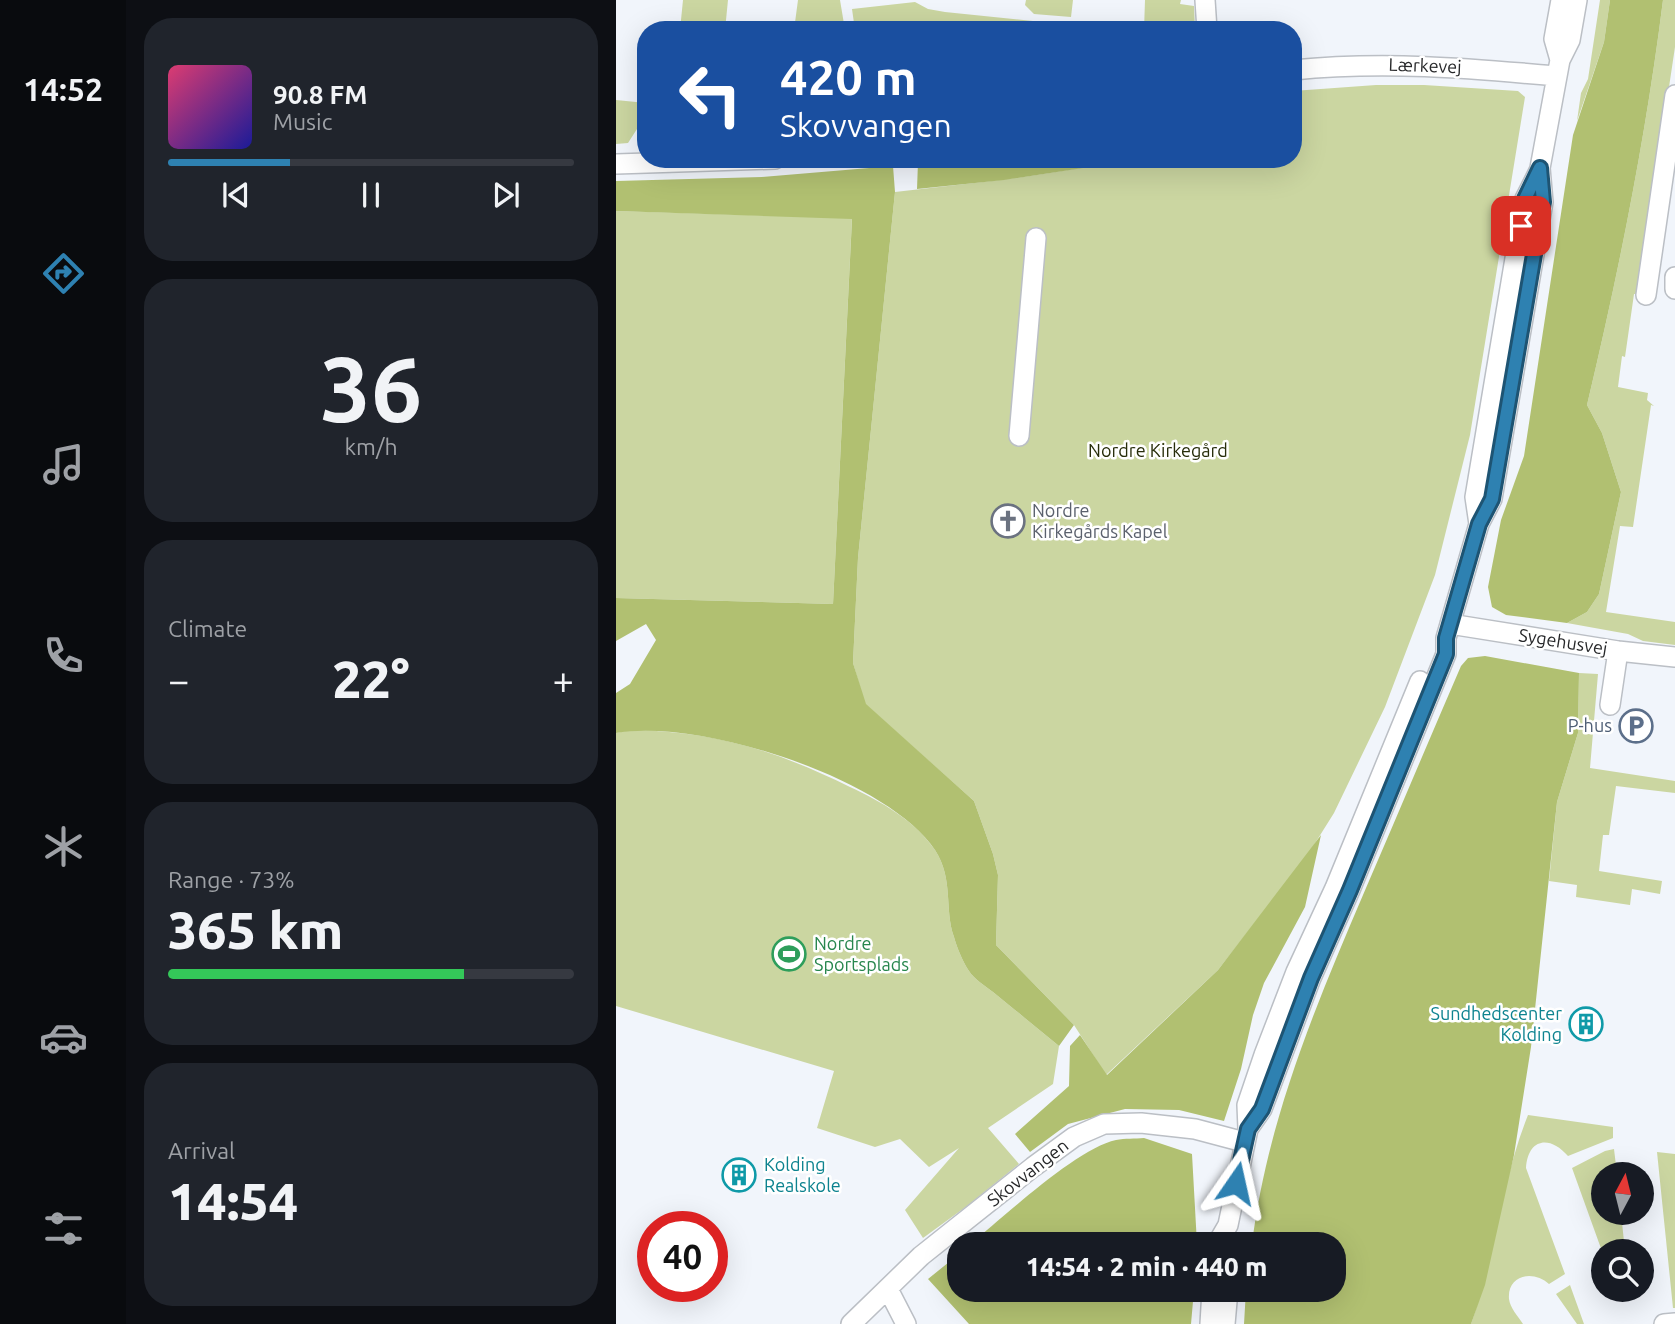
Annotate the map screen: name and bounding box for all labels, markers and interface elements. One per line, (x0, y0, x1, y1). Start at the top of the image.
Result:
icon: left (665, 49, 756, 140)
text: 420 m (780, 49, 917, 104)
street label: Lærkevej (1388, 54, 1462, 76)
text: 14:52 (23, 71, 103, 107)
text: 90.8 FM (273, 80, 367, 109)
text: Skovvangen (780, 107, 952, 143)
text: Music (273, 109, 332, 134)
icon: previous (217, 176, 255, 214)
icon: pause (352, 176, 390, 214)
icon: next (487, 176, 525, 214)
pin (1491, 196, 1551, 256)
icon: arrive (1502, 207, 1540, 245)
icon: directions (39, 249, 88, 298)
text: 36 (320, 337, 422, 439)
text: km/h (344, 434, 398, 459)
icon: music (39, 440, 88, 489)
park label: Nordre Kirkegård (1088, 440, 1228, 460)
place label: Nordre Kirkegårds Kapel (1032, 500, 1168, 541)
church icon: Nordre Kirkegårds Kapel (989, 502, 1027, 540)
text: Climate (168, 616, 247, 641)
street label: Sygehusvej (1517, 624, 1609, 658)
icon: phone (39, 631, 88, 680)
text: 22° (332, 650, 410, 708)
text: − (168, 659, 189, 701)
text: + (553, 659, 574, 701)
parking icon: P-hus (1617, 707, 1655, 745)
place label: P-hus (1568, 715, 1612, 735)
icon: climate (39, 822, 88, 871)
text: Range · 73% (168, 867, 295, 892)
text: 365 km (168, 901, 343, 959)
place label: Nordre Sportsplads (814, 933, 909, 974)
sports icon: Nordre Sportsplads (770, 935, 808, 973)
place label: Sundhedscenter Kolding (1431, 1003, 1562, 1044)
building icon: Sundhedscenter Kolding (1567, 1005, 1605, 1043)
icon: car (39, 1013, 88, 1062)
street label: Skovvangen (983, 1135, 1072, 1210)
text: Arrival (168, 1138, 235, 1163)
position arrow (1199, 1146, 1273, 1220)
place label: Kolding Realskole (764, 1154, 841, 1195)
building icon: Kolding Realskole (720, 1156, 758, 1194)
north arrow (1591, 1162, 1654, 1225)
map controls (1591, 1162, 1654, 1302)
text: 14:54 (168, 1172, 298, 1230)
icon: filters (39, 1204, 88, 1253)
speed limit sign: 40 (637, 1211, 728, 1302)
button: search (1591, 1239, 1654, 1302)
text: 14:54 · 2 min · 440 m (1026, 1252, 1267, 1281)

